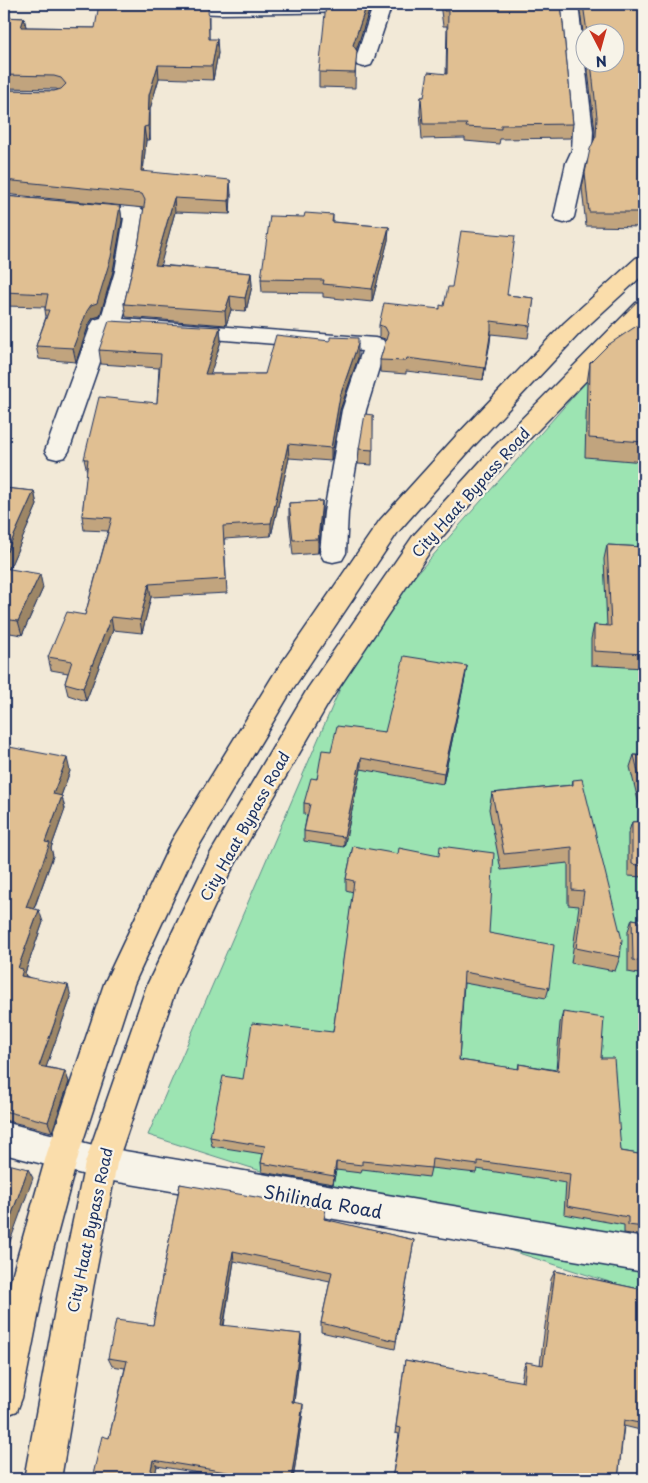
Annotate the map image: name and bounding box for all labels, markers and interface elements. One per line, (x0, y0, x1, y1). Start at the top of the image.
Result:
north arrow (576, 22, 626, 72)
text: N (595, 50, 608, 72)
street label: City Haat Bypass Road (405, 422, 535, 562)
street label: City Haat Bypass Road (193, 747, 295, 905)
street label: City Haat Bypass Road (60, 1145, 118, 1315)
street label: Shilinda Road (262, 1177, 384, 1225)

